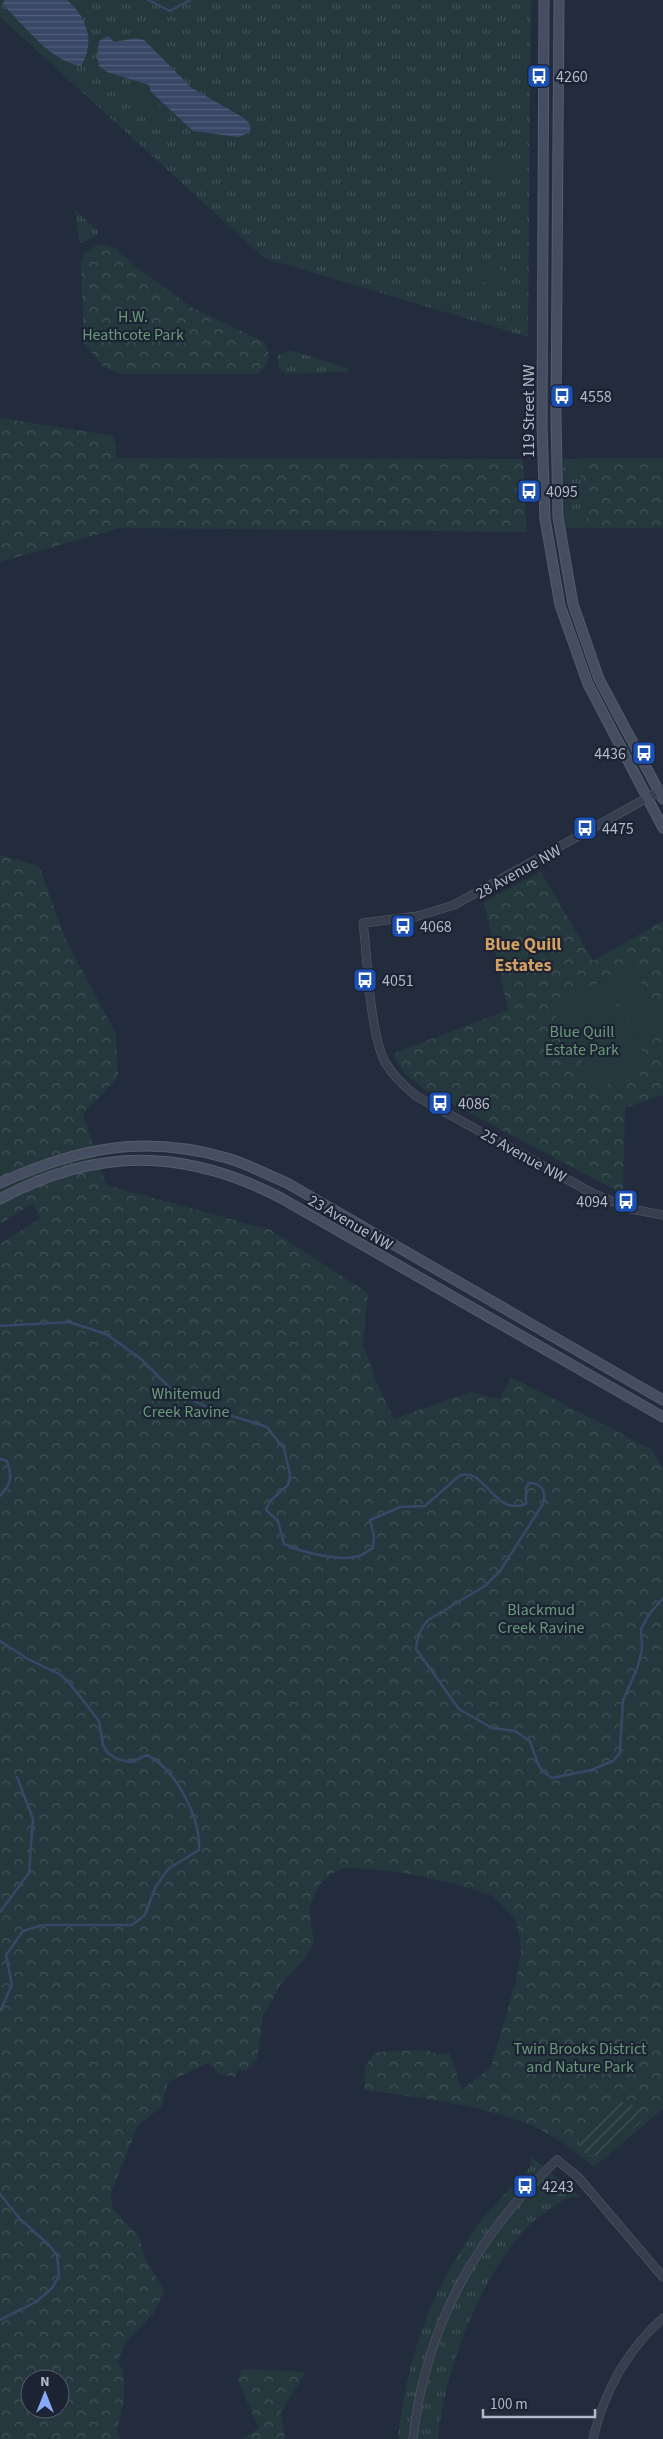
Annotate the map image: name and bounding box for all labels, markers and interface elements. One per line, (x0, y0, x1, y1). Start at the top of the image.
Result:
bus stop icon: 4260 (526, 63, 552, 89)
place label: 4260 (556, 66, 588, 88)
park label: H.W. Heathcote Park (82, 306, 184, 346)
street label: 119 Street NW (518, 364, 540, 458)
bus stop icon: 4558 (549, 383, 575, 409)
place label: 4558 (580, 386, 612, 408)
bus stop icon: 4095 (516, 478, 542, 504)
place label: 4095 (546, 481, 578, 503)
bus stop icon: 4436 (631, 740, 657, 766)
place label: 4436 (594, 743, 626, 765)
bus stop icon: 4475 (572, 815, 598, 841)
place label: 4475 (602, 818, 634, 840)
street label: 28 Avenue NW (472, 839, 566, 904)
bus stop icon: 4068 (390, 913, 416, 939)
place label: 4068 (420, 916, 452, 938)
district label: Blue Quill Estates (485, 932, 562, 978)
bus stop icon: 4051 (352, 967, 378, 993)
place label: 4051 (382, 970, 414, 992)
park label: Blue Quill Estate Park (545, 1021, 619, 1061)
bus stop icon: 4086 (427, 1090, 453, 1116)
place label: 4086 (458, 1093, 490, 1115)
street label: 25 Avenue NW (477, 1123, 571, 1189)
bus stop icon: 4094 (613, 1188, 639, 1214)
street label: 23 Avenue NW (304, 1190, 397, 1256)
place label: 4094 (576, 1191, 608, 1213)
park label: Whitemud Creek Ravine (143, 1383, 229, 1423)
park label: Blackmud Creek Ravine (498, 1599, 584, 1639)
park label: Twin Brooks District and Nature Park (514, 2038, 647, 2078)
bus stop icon: 4243 (512, 2173, 538, 2199)
place label: 4243 (542, 2176, 574, 2198)
north arrow (20, 2369, 70, 2419)
text: N (40, 2372, 50, 2392)
scale bar (483, 2386, 596, 2418)
text: 100 m (490, 2394, 528, 2415)

